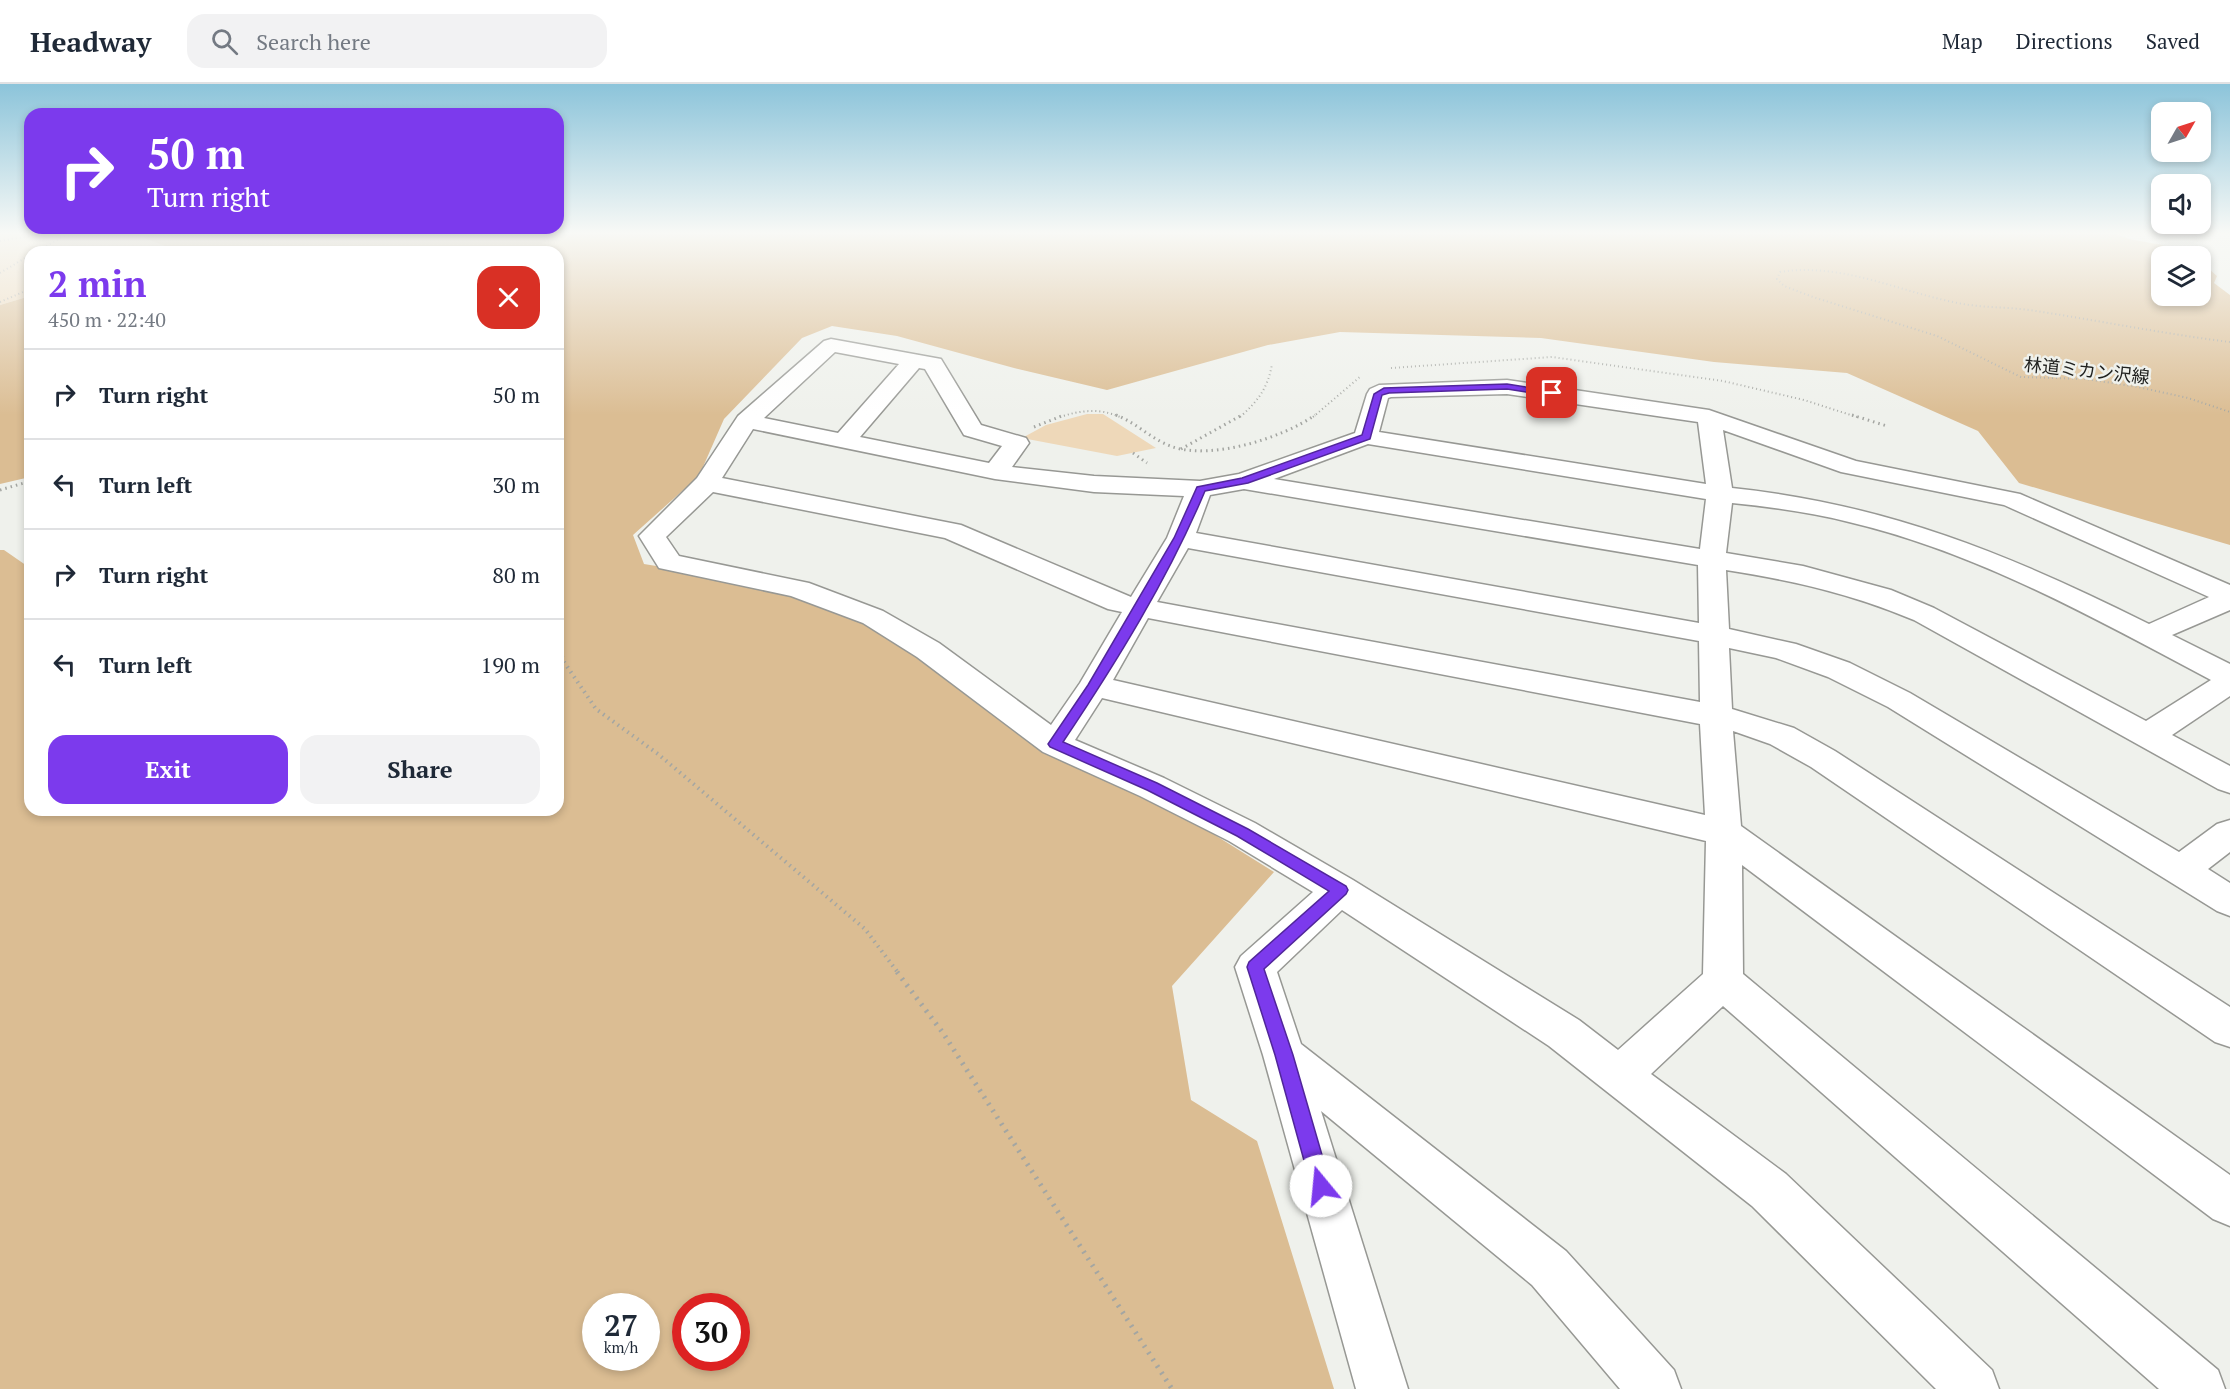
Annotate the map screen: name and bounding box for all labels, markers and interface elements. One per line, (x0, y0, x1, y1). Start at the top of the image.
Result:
search box (187, 14, 607, 68)
text: Headway (30, 23, 151, 60)
icon: search (208, 25, 241, 58)
text: Search here (256, 27, 371, 56)
text: Map (1942, 27, 1983, 55)
text: Directions (2016, 27, 2113, 55)
text: Saved (2146, 27, 2200, 55)
north arrow (2151, 102, 2211, 162)
map controls (2151, 102, 2211, 306)
text: 50 m (147, 125, 245, 181)
icon: right (48, 132, 126, 210)
button: sound (2151, 174, 2211, 234)
text: Turn right (147, 179, 270, 215)
button: layers (2151, 246, 2211, 306)
text: 2 min (48, 260, 146, 307)
button: close (477, 266, 540, 329)
text: 450 m · 22:40 (48, 306, 166, 333)
street label: 林道ミカン沢線 (2023, 351, 2151, 389)
pin (1526, 367, 1577, 418)
icon: arrive (1535, 376, 1568, 409)
icon: right (48, 378, 81, 411)
text: Turn right (99, 380, 208, 409)
text: 50 m (492, 380, 540, 409)
icon: left (48, 468, 81, 501)
text: Turn left (99, 470, 192, 499)
text: 30 m (492, 470, 540, 499)
icon: right (48, 558, 81, 591)
text: Turn right (99, 560, 208, 589)
text: 80 m (492, 560, 540, 589)
icon: left (48, 648, 81, 681)
text: Turn left (99, 650, 192, 679)
text: 190 m (480, 650, 540, 679)
button: Exit (48, 735, 288, 804)
button: Share (300, 735, 540, 804)
position arrow (1289, 1154, 1353, 1218)
speed limit sign: 30 (672, 1293, 750, 1371)
text: 27 (604, 1305, 638, 1345)
text: km/h (604, 1337, 638, 1357)

